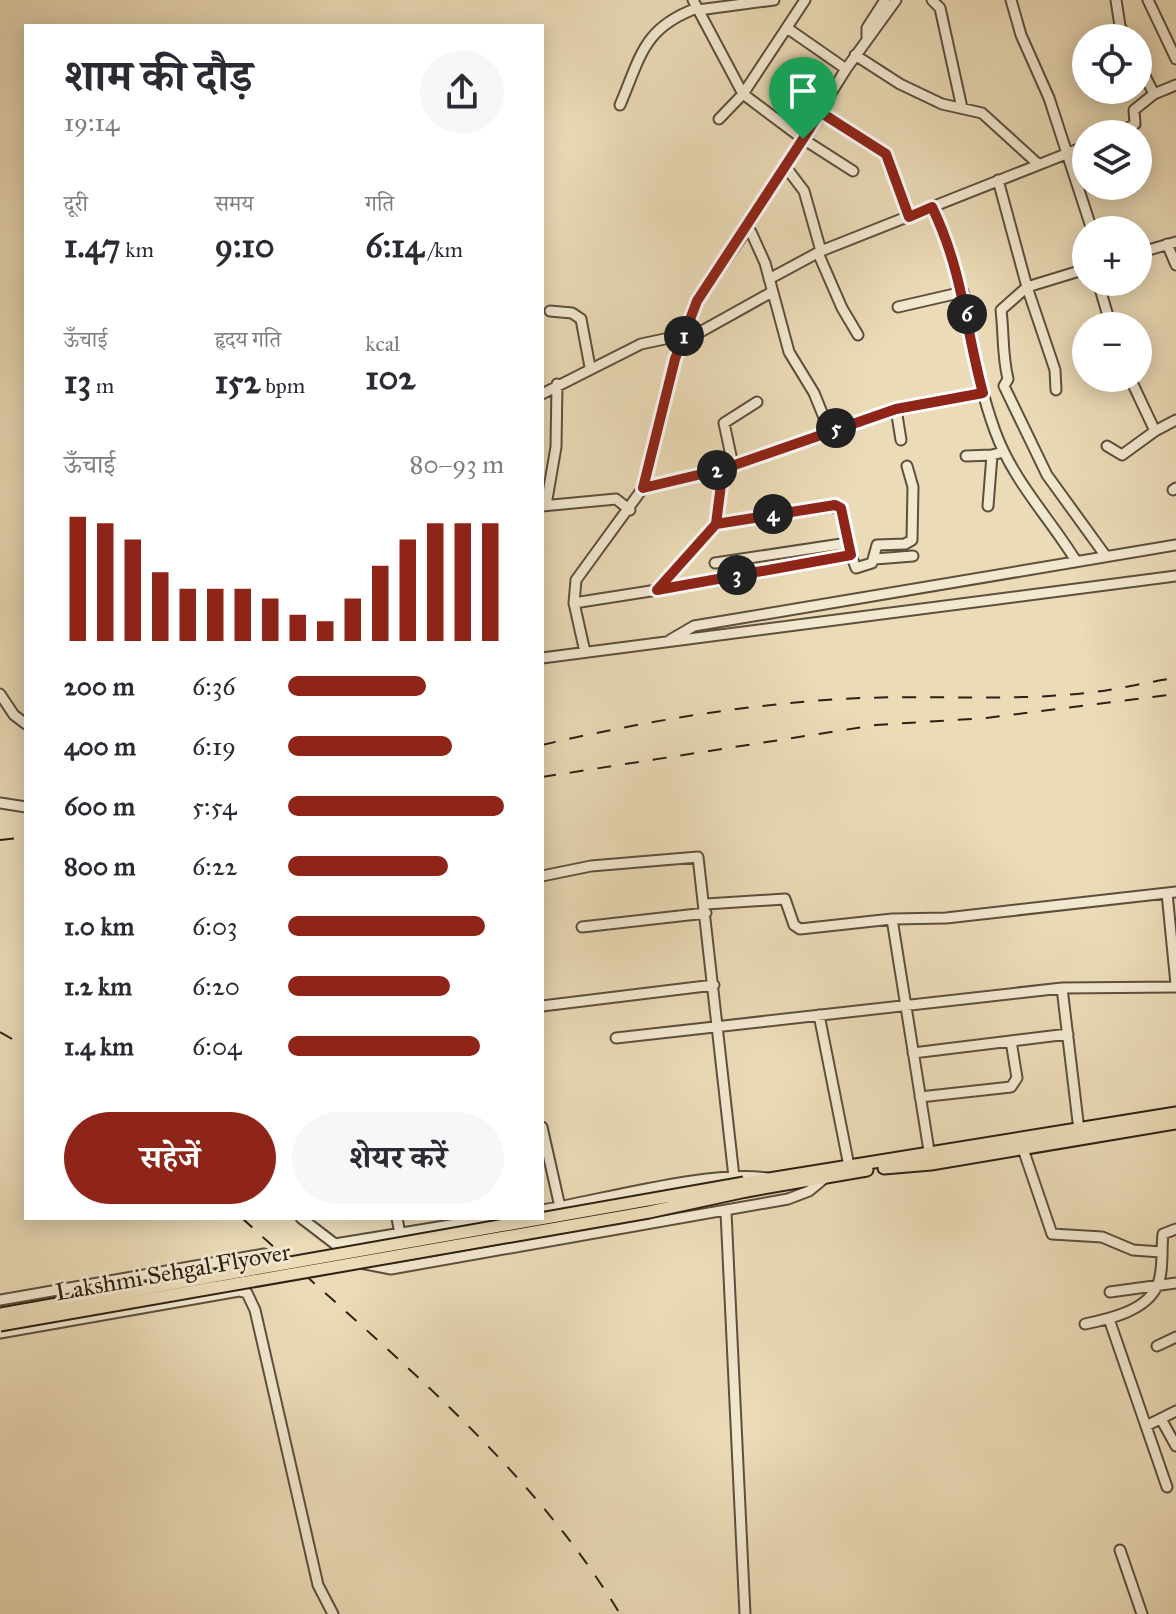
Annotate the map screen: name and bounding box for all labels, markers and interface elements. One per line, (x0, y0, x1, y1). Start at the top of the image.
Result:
map controls (1072, 24, 1152, 392)
button: locate (1072, 24, 1152, 104)
text: शाम की दौड़ (64, 49, 253, 103)
button: share (420, 50, 504, 134)
pin (769, 57, 837, 139)
icon: arrive (781, 69, 825, 113)
text: 19:14 (64, 106, 119, 138)
button: layers (1072, 120, 1152, 200)
text: दूरी (64, 190, 88, 217)
text: समय (215, 190, 253, 217)
text: गति (365, 190, 394, 217)
button: + (1072, 216, 1152, 296)
text: 1.47 (64, 225, 120, 266)
text: 9:10 (215, 225, 275, 266)
text: 6:14 (365, 225, 424, 266)
text: km (120, 236, 154, 263)
text: /km (424, 236, 463, 263)
pin: 6 (947, 294, 987, 334)
text: 6 (961, 300, 973, 327)
button: − (1072, 312, 1152, 392)
pin: 1 (664, 316, 704, 356)
text: 1 (680, 322, 688, 349)
text: ऊँचाई (64, 326, 107, 353)
text: हृदय गति (215, 326, 281, 353)
text: kcal (365, 330, 400, 357)
text: 102 (365, 357, 415, 398)
text: 13 (64, 361, 91, 402)
text: 152 (215, 361, 260, 402)
text: m (91, 372, 114, 399)
text: bpm (260, 372, 305, 399)
pin: 5 (816, 408, 856, 448)
text: 5 (831, 414, 841, 441)
text: ऊँचाई (64, 448, 115, 480)
text: 80–93 m (410, 448, 504, 480)
pin: 2 (697, 450, 737, 490)
text: 2 (712, 456, 722, 483)
pin: 4 (753, 494, 793, 534)
text: 4 (767, 500, 779, 527)
pin: 3 (717, 555, 757, 595)
text: 3 (733, 561, 741, 588)
text: 200 m (64, 670, 135, 702)
text: 6:36 (192, 670, 236, 702)
text: 400 m (64, 730, 136, 762)
text: 6:19 (192, 730, 236, 762)
text: 600 m (64, 790, 135, 822)
text: 5:54 (192, 790, 237, 822)
text: 800 m (64, 850, 136, 882)
text: 6:22 (192, 850, 237, 882)
text: 1.0 km (64, 910, 134, 942)
text: 6:03 (192, 910, 237, 942)
text: 1.2 km (64, 970, 132, 1002)
text: 6:20 (192, 970, 240, 1002)
text: 1.4 km (64, 1030, 134, 1062)
text: 6:04 (192, 1030, 242, 1062)
button: सहेजें (64, 1112, 276, 1204)
button: शेयर करें (292, 1112, 504, 1204)
street label: Lakshmi Sehgal Flyover (53, 1237, 293, 1307)

